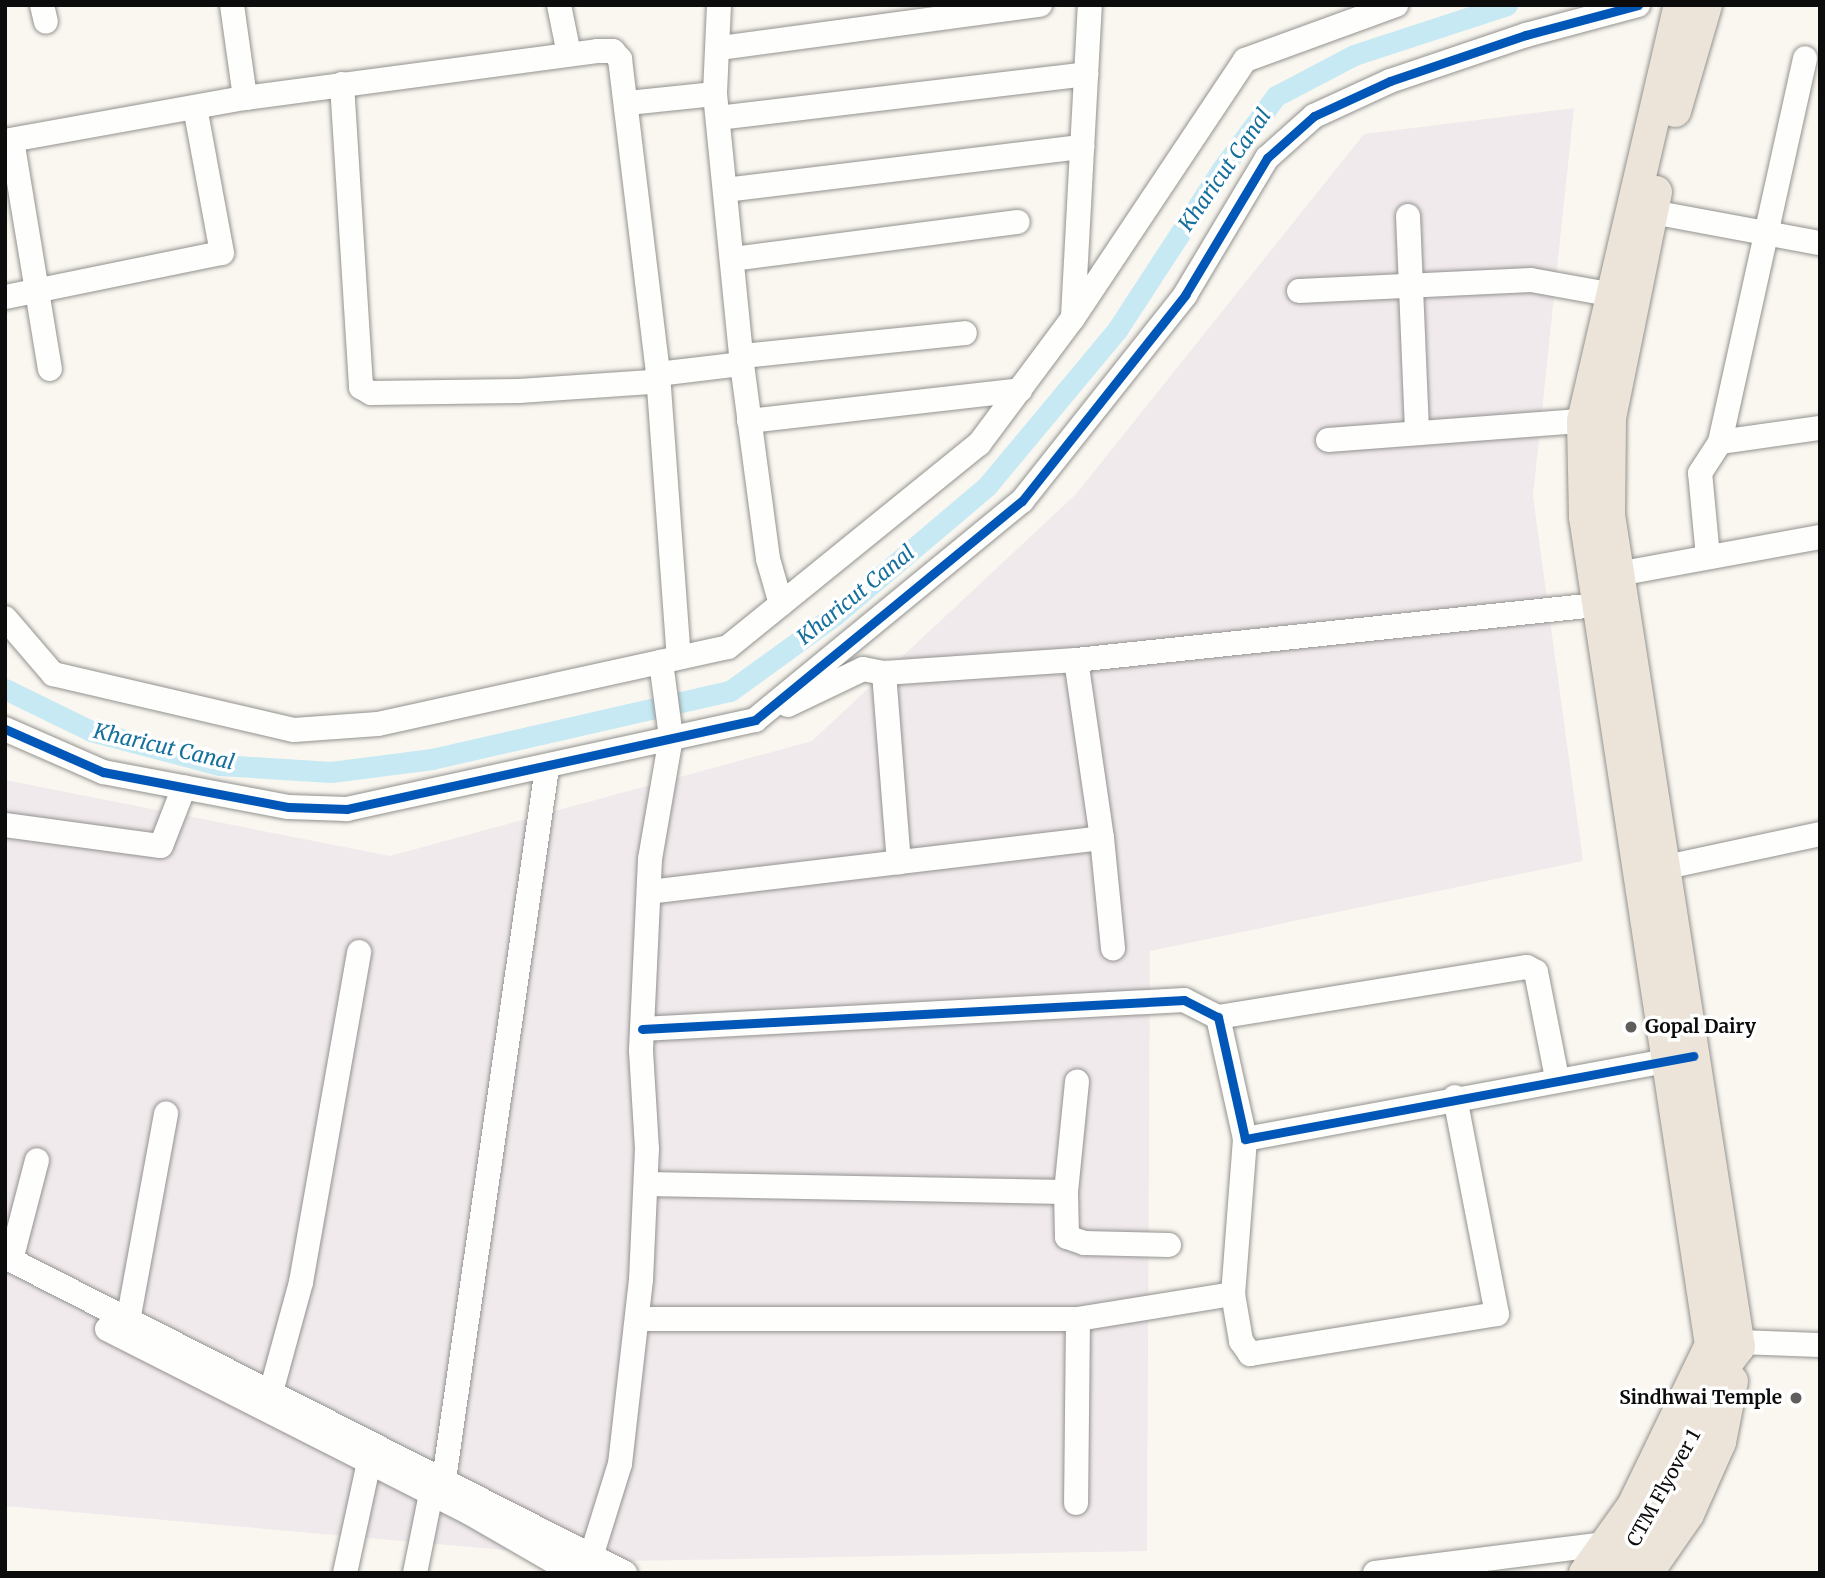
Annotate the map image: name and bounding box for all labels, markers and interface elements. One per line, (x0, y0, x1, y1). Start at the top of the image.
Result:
water label: Kharicut Canal (1174, 104, 1276, 236)
water label: Kharicut Canal (792, 540, 920, 650)
water label: Kharicut Canal (91, 719, 237, 775)
place label: Gopal Dairy (1645, 1016, 1756, 1038)
marker: Gopal Dairy (1623, 1019, 1639, 1035)
place label: Sindhwai Temple (1619, 1387, 1782, 1409)
marker: Sindhwai Temple (1788, 1390, 1804, 1406)
street label: CTM Flyover 1 (1622, 1425, 1706, 1551)

